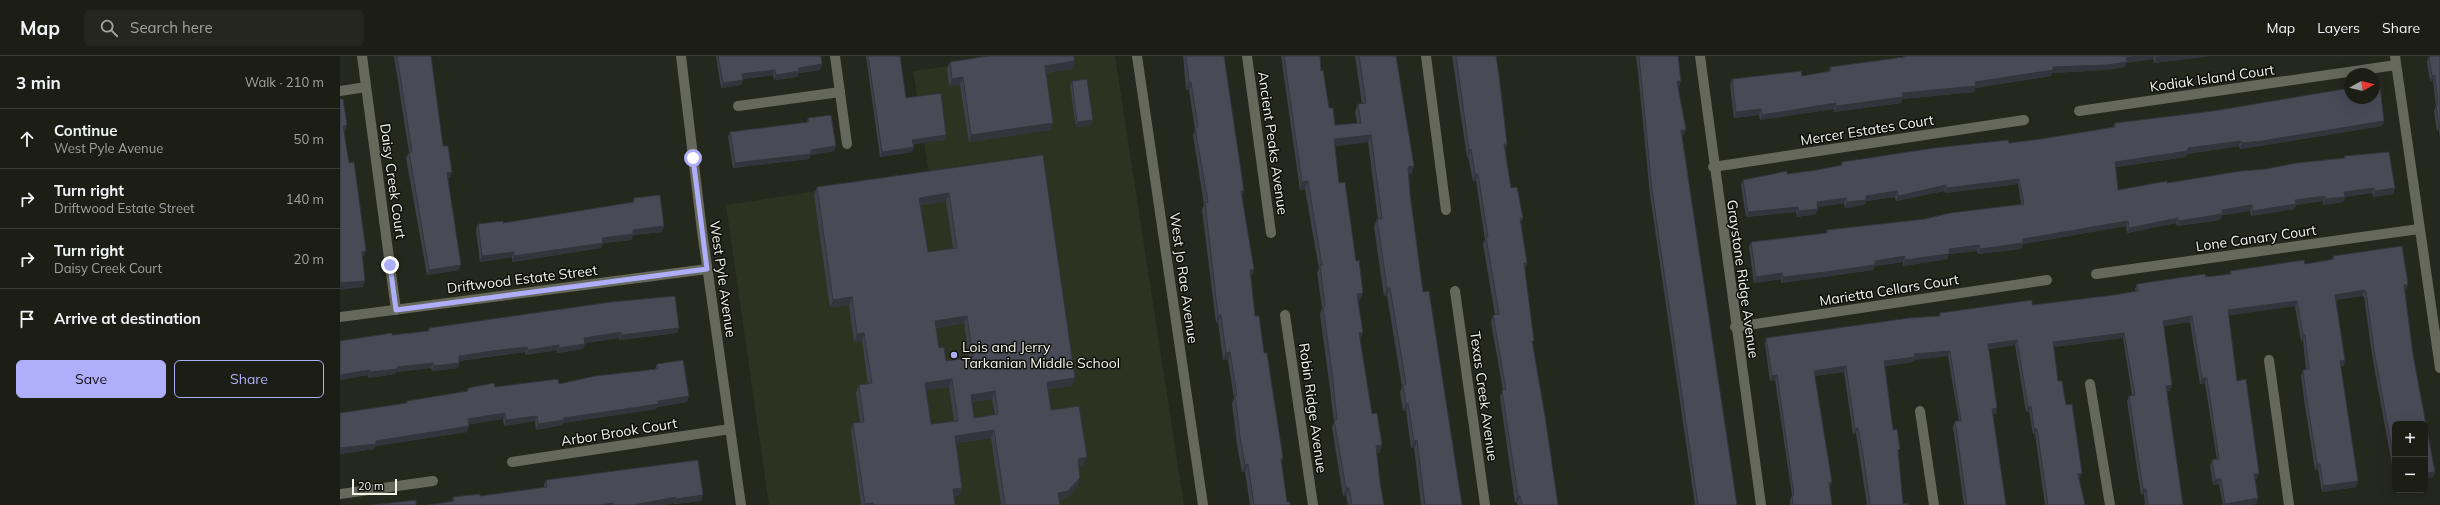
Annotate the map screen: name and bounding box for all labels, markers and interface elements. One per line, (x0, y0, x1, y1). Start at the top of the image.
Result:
search box (84, 10, 364, 46)
text: Map (20, 16, 60, 40)
icon: search (98, 17, 120, 39)
text: Search here (130, 18, 213, 37)
text: Map (2266, 19, 2295, 37)
text: Layers (2317, 19, 2360, 37)
text: Share (2382, 19, 2420, 37)
street label: Kodiak Island Court (2148, 60, 2276, 96)
north arrow (2344, 68, 2380, 104)
street label: Ancient Peaks Avenue (1254, 70, 1292, 216)
text: 3 min (16, 72, 61, 93)
text: Walk · 210 m (245, 74, 324, 90)
street label: Mercer Estates Court (1799, 111, 1935, 149)
text: Continue (54, 121, 117, 140)
street label: Daisy Creek Court (376, 122, 410, 240)
icon: ahead (16, 128, 38, 150)
text: 50 m (294, 131, 324, 147)
text: West Pyle Avenue (54, 140, 163, 156)
route start (684, 149, 702, 167)
text: Turn right (54, 181, 124, 200)
icon: right (16, 188, 38, 210)
text: 140 m (286, 191, 324, 207)
street label: Graystone Ridge Avenue (1723, 199, 1763, 359)
text: Driftwood Estate Street (54, 200, 195, 216)
street label: West Jo Rae Avenue (1166, 211, 1202, 345)
street label: West Pyle Avenue (706, 219, 740, 339)
street label: Lone Canary Court (2195, 221, 2317, 255)
text: Turn right (54, 241, 124, 260)
icon: right (16, 248, 38, 270)
text: 20 m (294, 251, 324, 267)
route end (381, 256, 399, 274)
text: Daisy Creek Court (54, 260, 162, 276)
street label: Driftwood Estate Street (446, 261, 598, 297)
street label: Marietta Cellars Court (1818, 270, 1960, 310)
icon: arrive (16, 308, 38, 330)
text: Arrive at destination (54, 309, 201, 328)
street label: Texas Creek Avenue (1466, 330, 1502, 462)
place label: Lois and Jerry Tarkanian Middle School (962, 338, 1120, 372)
street label: Robin Ridge Avenue (1295, 342, 1331, 474)
marker: Lois and Jerry Tarkanian Middle School (949, 350, 959, 360)
button: Save (16, 360, 166, 398)
button: Share (174, 360, 324, 398)
street label: Arbor Brook Court (560, 414, 678, 450)
map controls (2392, 421, 2428, 493)
button: + (2392, 421, 2428, 457)
button: − (2392, 457, 2428, 493)
scale bar (352, 477, 397, 496)
text: 20 m (358, 479, 384, 493)

